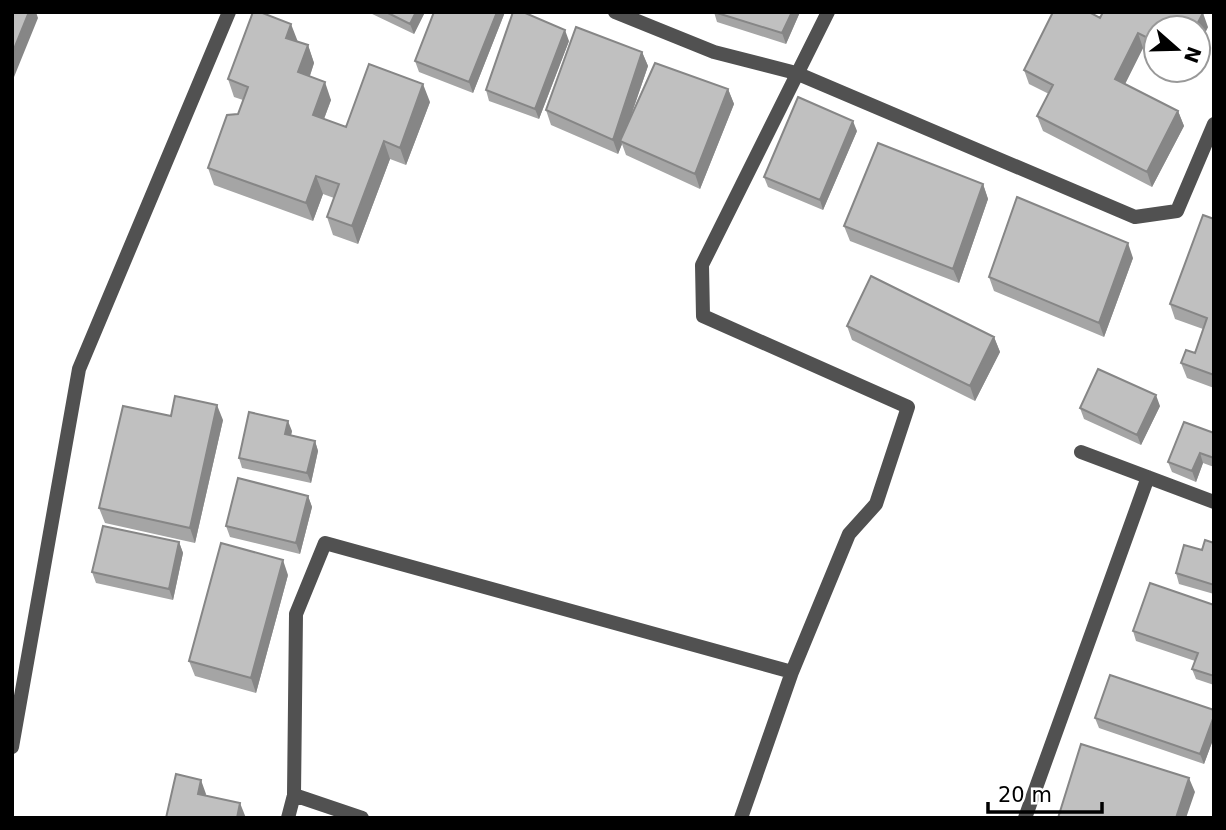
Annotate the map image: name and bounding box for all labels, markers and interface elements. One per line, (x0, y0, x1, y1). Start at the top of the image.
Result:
north arrow (1142, 14, 1212, 84)
text: N (1180, 44, 1206, 66)
scale bar (988, 770, 1102, 814)
text: 20 m (998, 783, 1052, 807)

